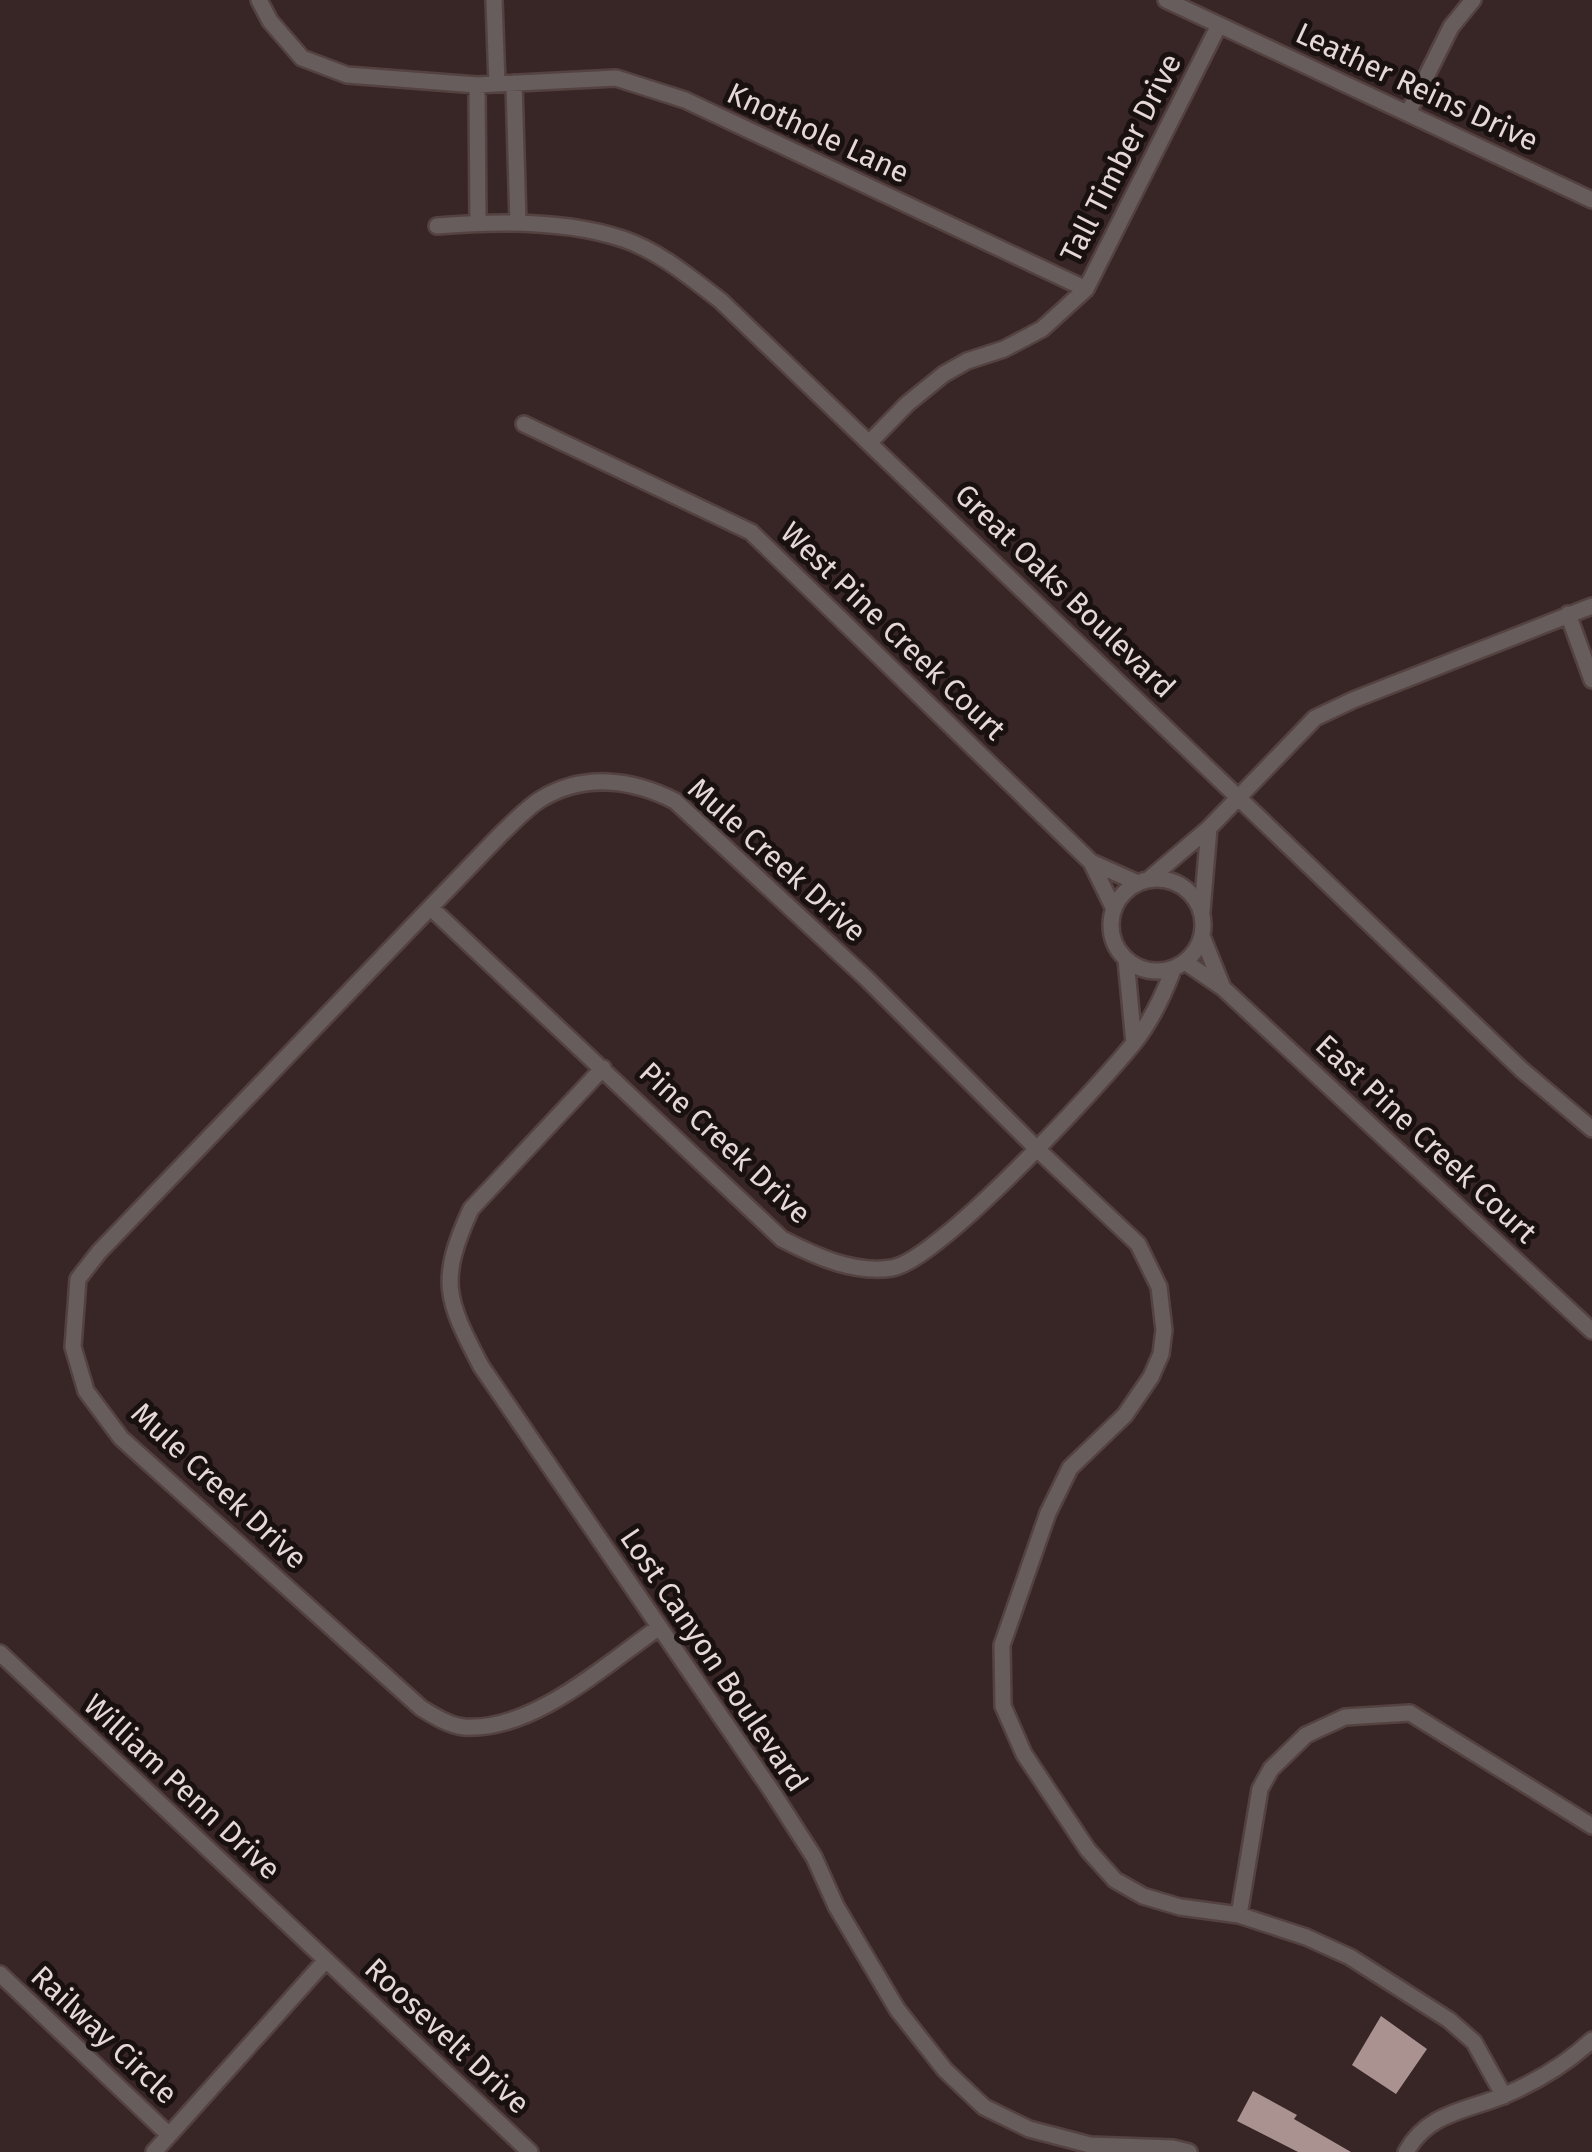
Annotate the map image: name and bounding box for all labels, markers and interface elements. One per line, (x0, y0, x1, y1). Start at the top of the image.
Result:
street label: Leather Reins Drive (1290, 15, 1544, 159)
street label: Tall Timber Drive (1053, 48, 1189, 268)
street label: Knothole Lane (721, 75, 915, 191)
street label: Great Oaks Boulevard (947, 477, 1183, 705)
street label: West Pine Creek Court (773, 515, 1013, 748)
street label: Mule Creek Drive (681, 771, 873, 949)
street label: East Pine Creek Court (1308, 1027, 1544, 1251)
street label: Pine Creek Drive (632, 1054, 818, 1232)
street label: Mule Creek Drive (124, 1395, 314, 1577)
street label: Lost Canyon Boulevard (612, 1522, 816, 1798)
street label: William Penn Drive (76, 1687, 288, 1887)
street label: Roosevelt Drive (357, 1951, 537, 2121)
street label: Railway Circle (24, 1958, 184, 2112)

